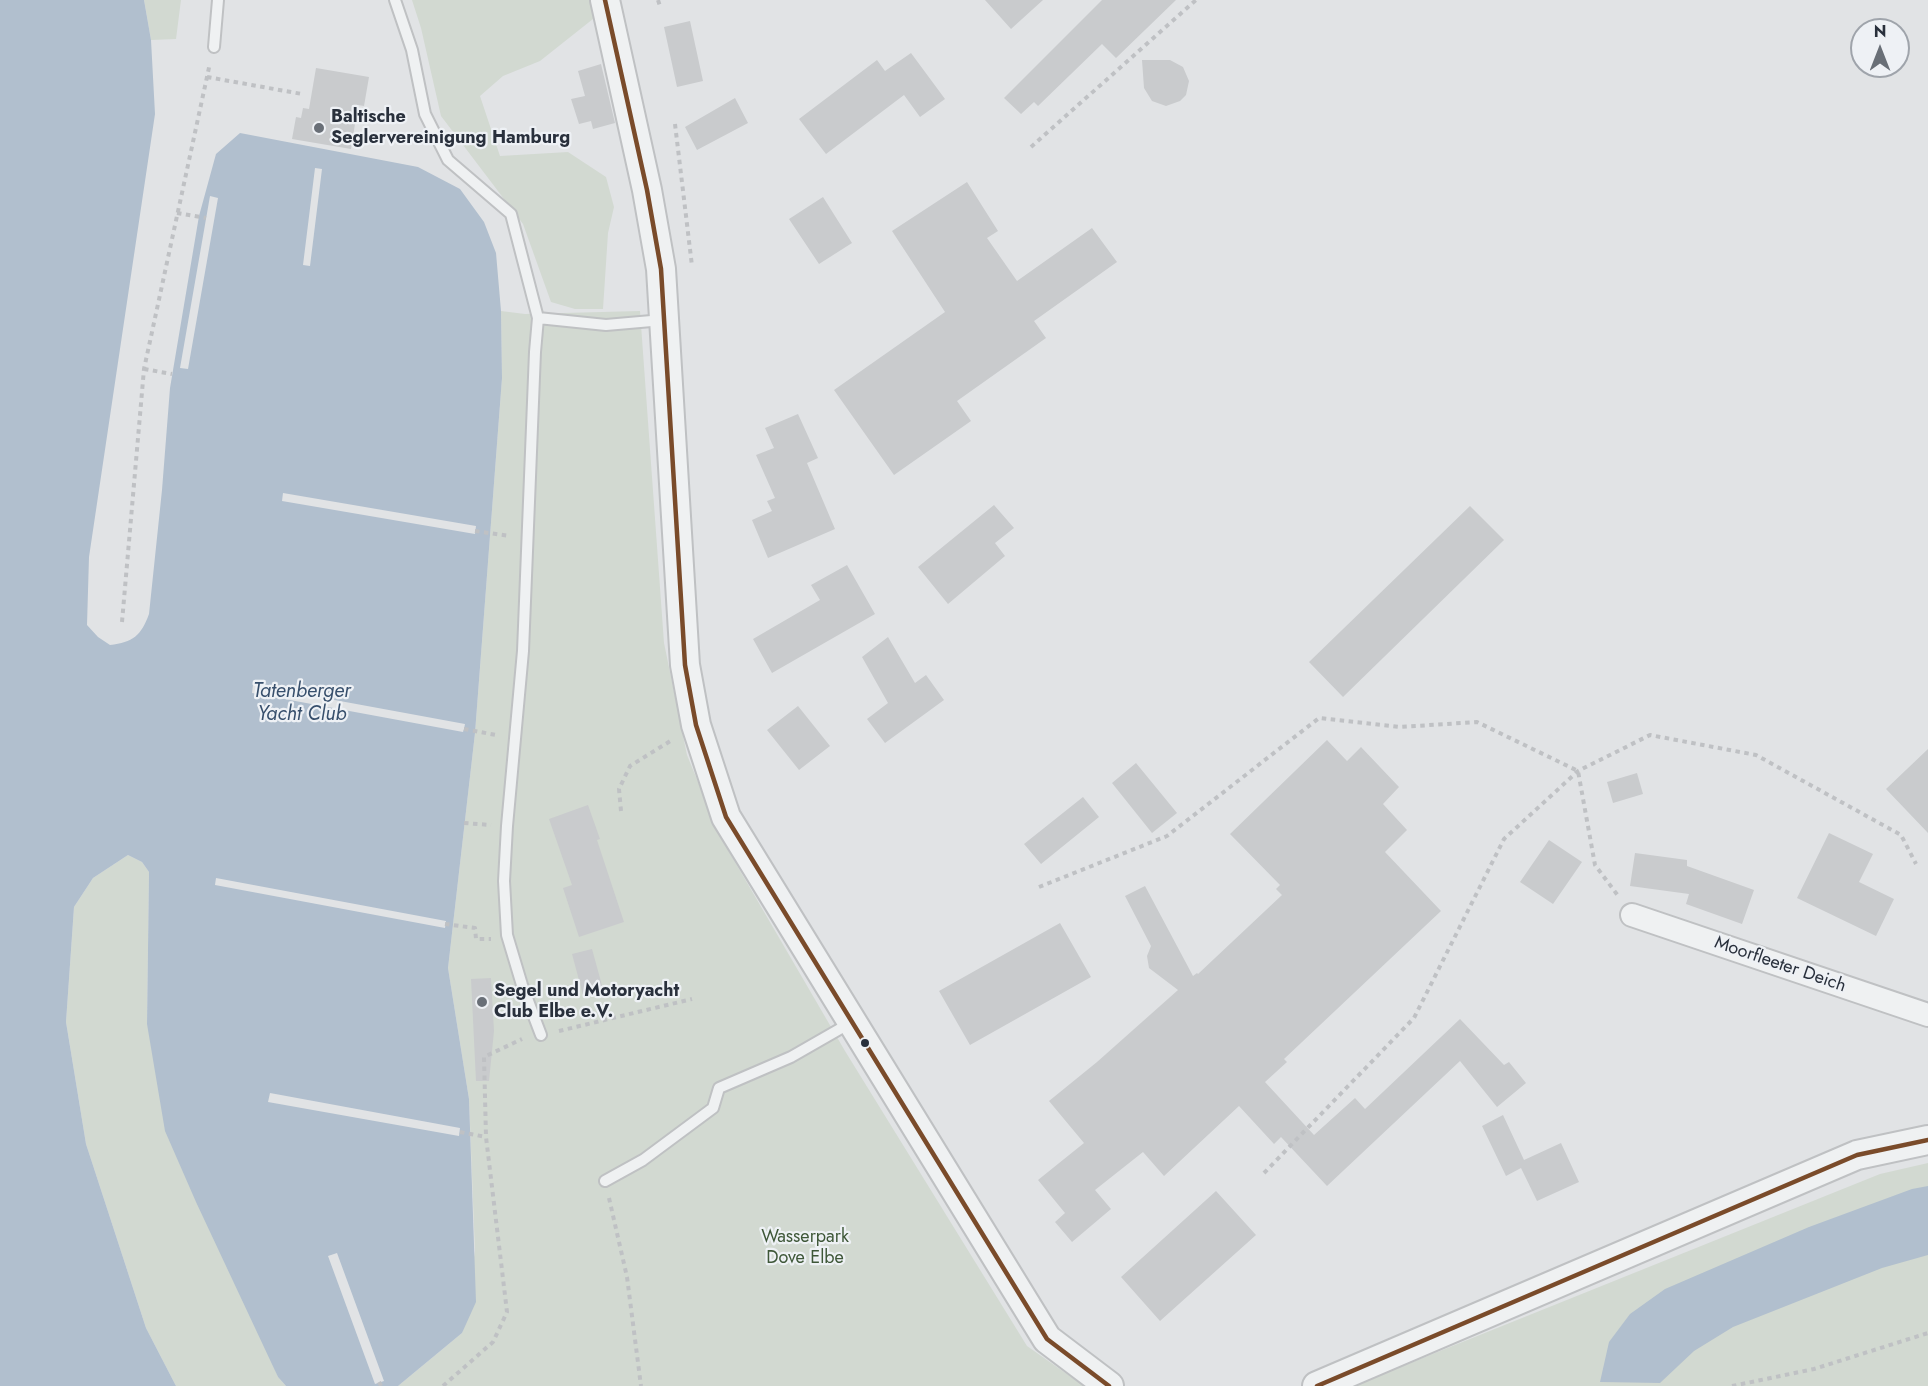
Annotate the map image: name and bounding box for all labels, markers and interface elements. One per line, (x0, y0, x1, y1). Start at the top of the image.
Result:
north arrow (1850, 18, 1910, 78)
text: N (1874, 20, 1886, 43)
place label: Baltische Seglervereinigung Hamburg (331, 107, 570, 150)
marker: Baltische Seglervereinigung Hamburg (312, 121, 326, 135)
water label: Tatenberger Yacht Club (253, 680, 351, 727)
street label: Moorfleeter Deich (1711, 932, 1849, 998)
place label: Segel und Motoryacht Club Elbe e.V. (494, 981, 679, 1024)
marker: Segel und Motoryacht Club Elbe e.V. (475, 995, 489, 1009)
unlabelled marker (859, 1037, 871, 1049)
park label: Wasserpark Dove Elbe (761, 1227, 849, 1270)

